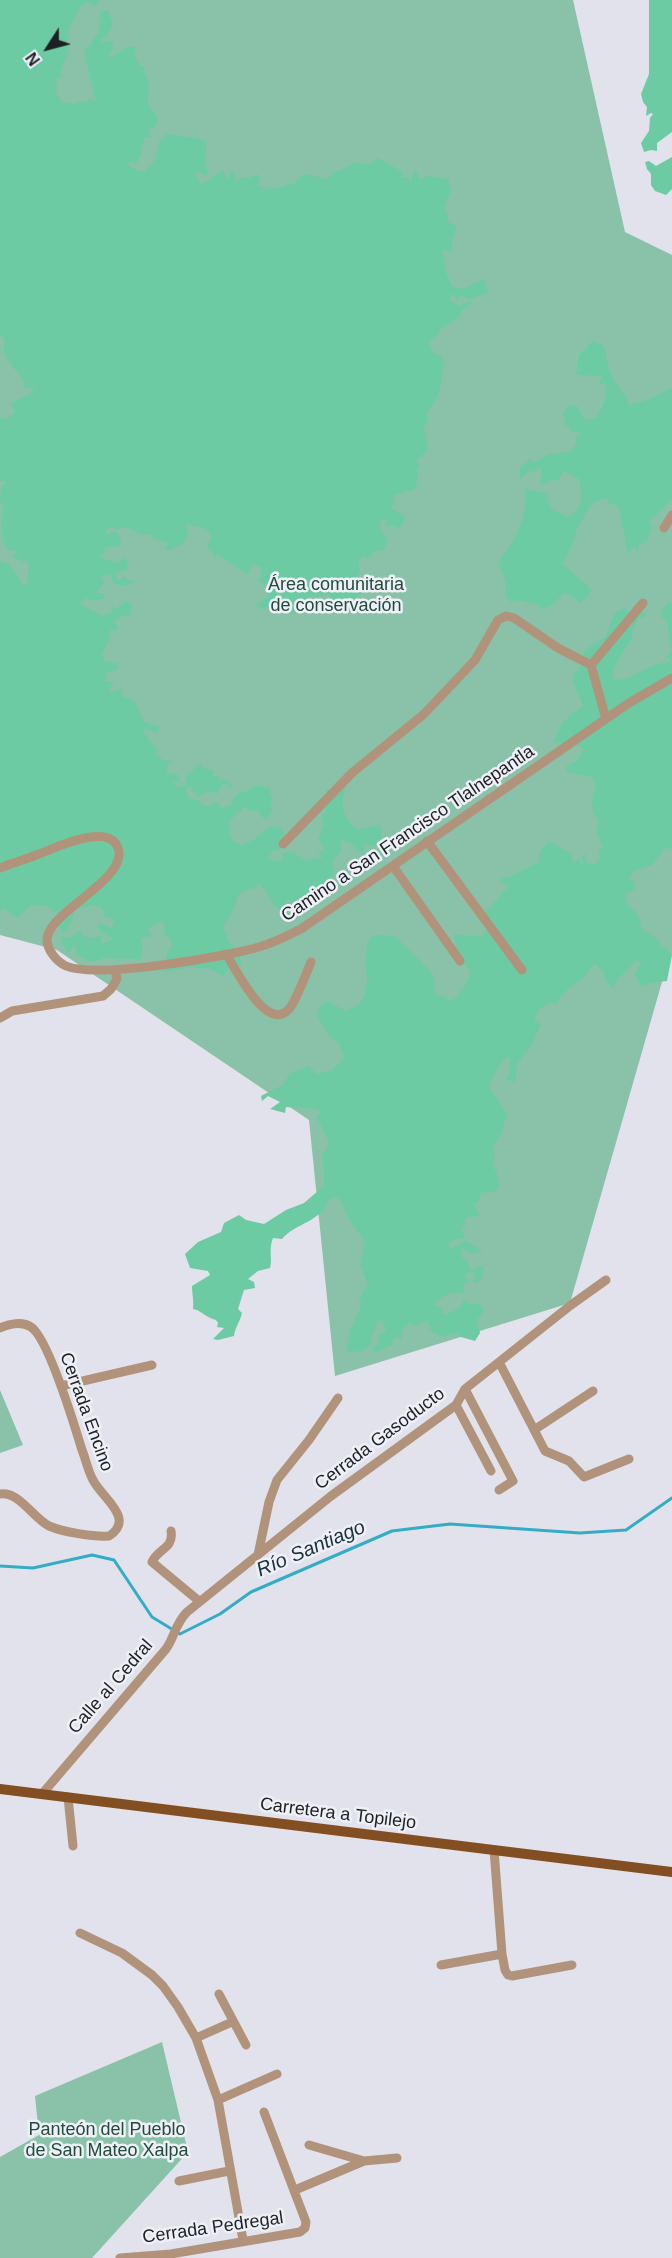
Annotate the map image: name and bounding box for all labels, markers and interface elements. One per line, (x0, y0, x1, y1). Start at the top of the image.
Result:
north arrow (18, 18, 78, 78)
text: N (23, 49, 43, 69)
park label: Área comunitaria de conservación (268, 574, 404, 616)
street label: Camino a San Francisco Tlalnepantla (278, 741, 538, 927)
street label: Cerrada Encino (54, 1350, 118, 1474)
street label: Cerrada Gasoducto (311, 1383, 449, 1495)
water label: Río Santiago (253, 1515, 369, 1583)
street label: Calle al Cedral (64, 1635, 158, 1739)
street label: Carretera a Topilejo (259, 1794, 417, 1834)
park label: Panteón del Pueblo de San Mateo Xalpa (25, 2119, 189, 2162)
street label: Cerrada Pedregal (141, 2207, 285, 2249)

